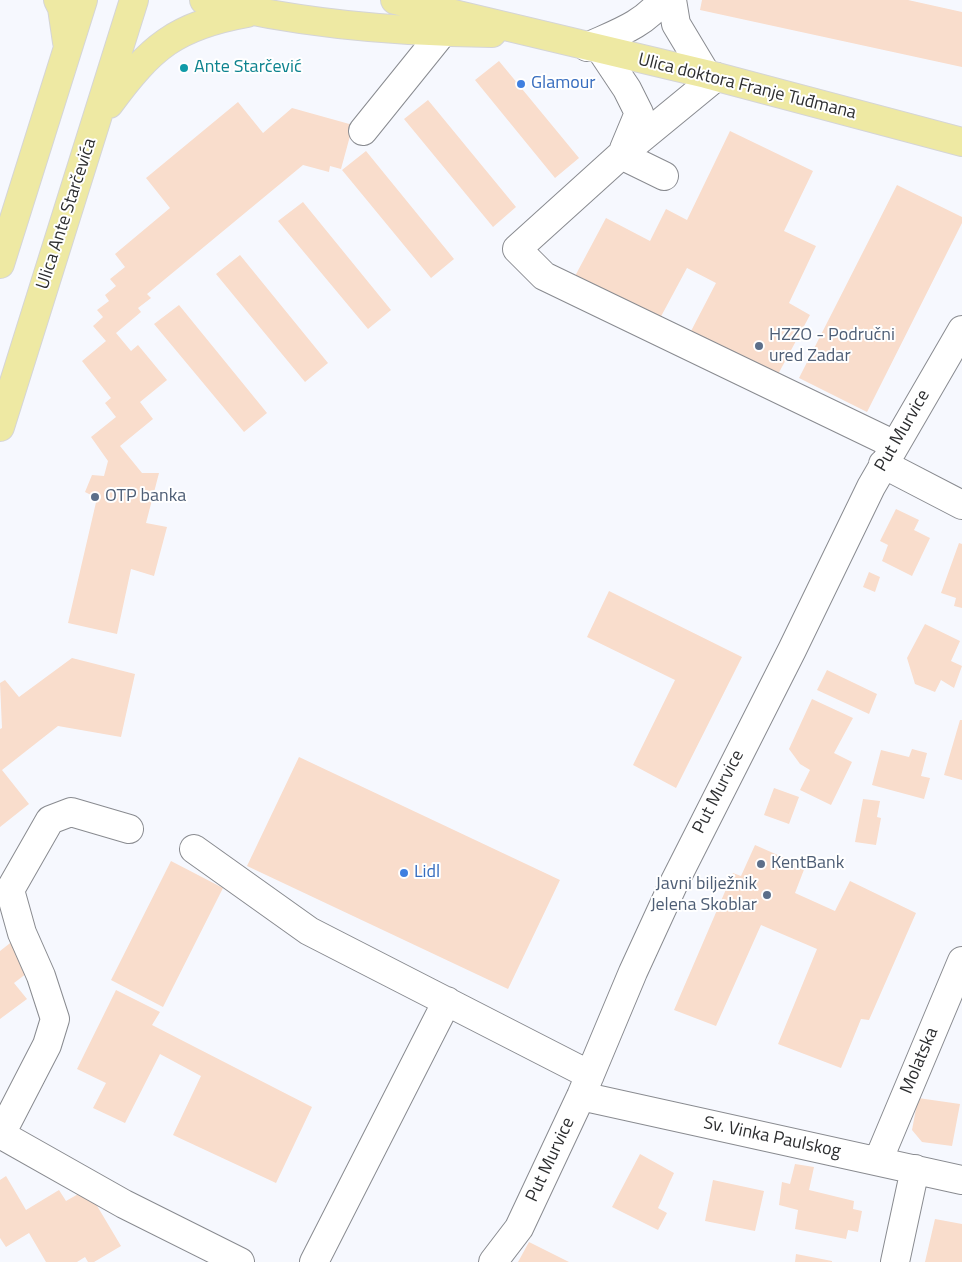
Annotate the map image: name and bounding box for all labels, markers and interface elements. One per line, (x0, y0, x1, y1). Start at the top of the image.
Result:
street label: Ulica doktora Franje Tuđmana (636, 49, 858, 125)
place label: Ante Starčević (194, 57, 302, 79)
marker: Ante Starčević (178, 62, 190, 74)
place label: Glamour (531, 73, 596, 95)
marker: Glamour (515, 78, 527, 90)
street label: Ulica Ante Starčevića (32, 136, 102, 292)
place label: HZZO - Područni ured Zadar (769, 325, 895, 368)
marker: HZZO - Područni ured Zadar (753, 340, 765, 352)
street label: Put Murvice (871, 386, 935, 476)
place label: OTP banka (105, 486, 186, 508)
marker: OTP banka (89, 491, 101, 503)
street label: Put Murvice (689, 747, 749, 837)
place label: KentBank (771, 853, 844, 875)
marker: KentBank (755, 858, 767, 870)
place label: Lidl (414, 862, 440, 884)
marker: Lidl (398, 867, 410, 879)
place label: Javni bilježnik Jelena Skoblar (650, 874, 757, 916)
marker: Javni bilježnik Jelena Skoblar (761, 889, 773, 901)
street label: Molatska (896, 1025, 944, 1097)
street label: Sv. Vinka Paulskog (701, 1113, 843, 1163)
street label: Put Murvice (522, 1114, 580, 1206)

